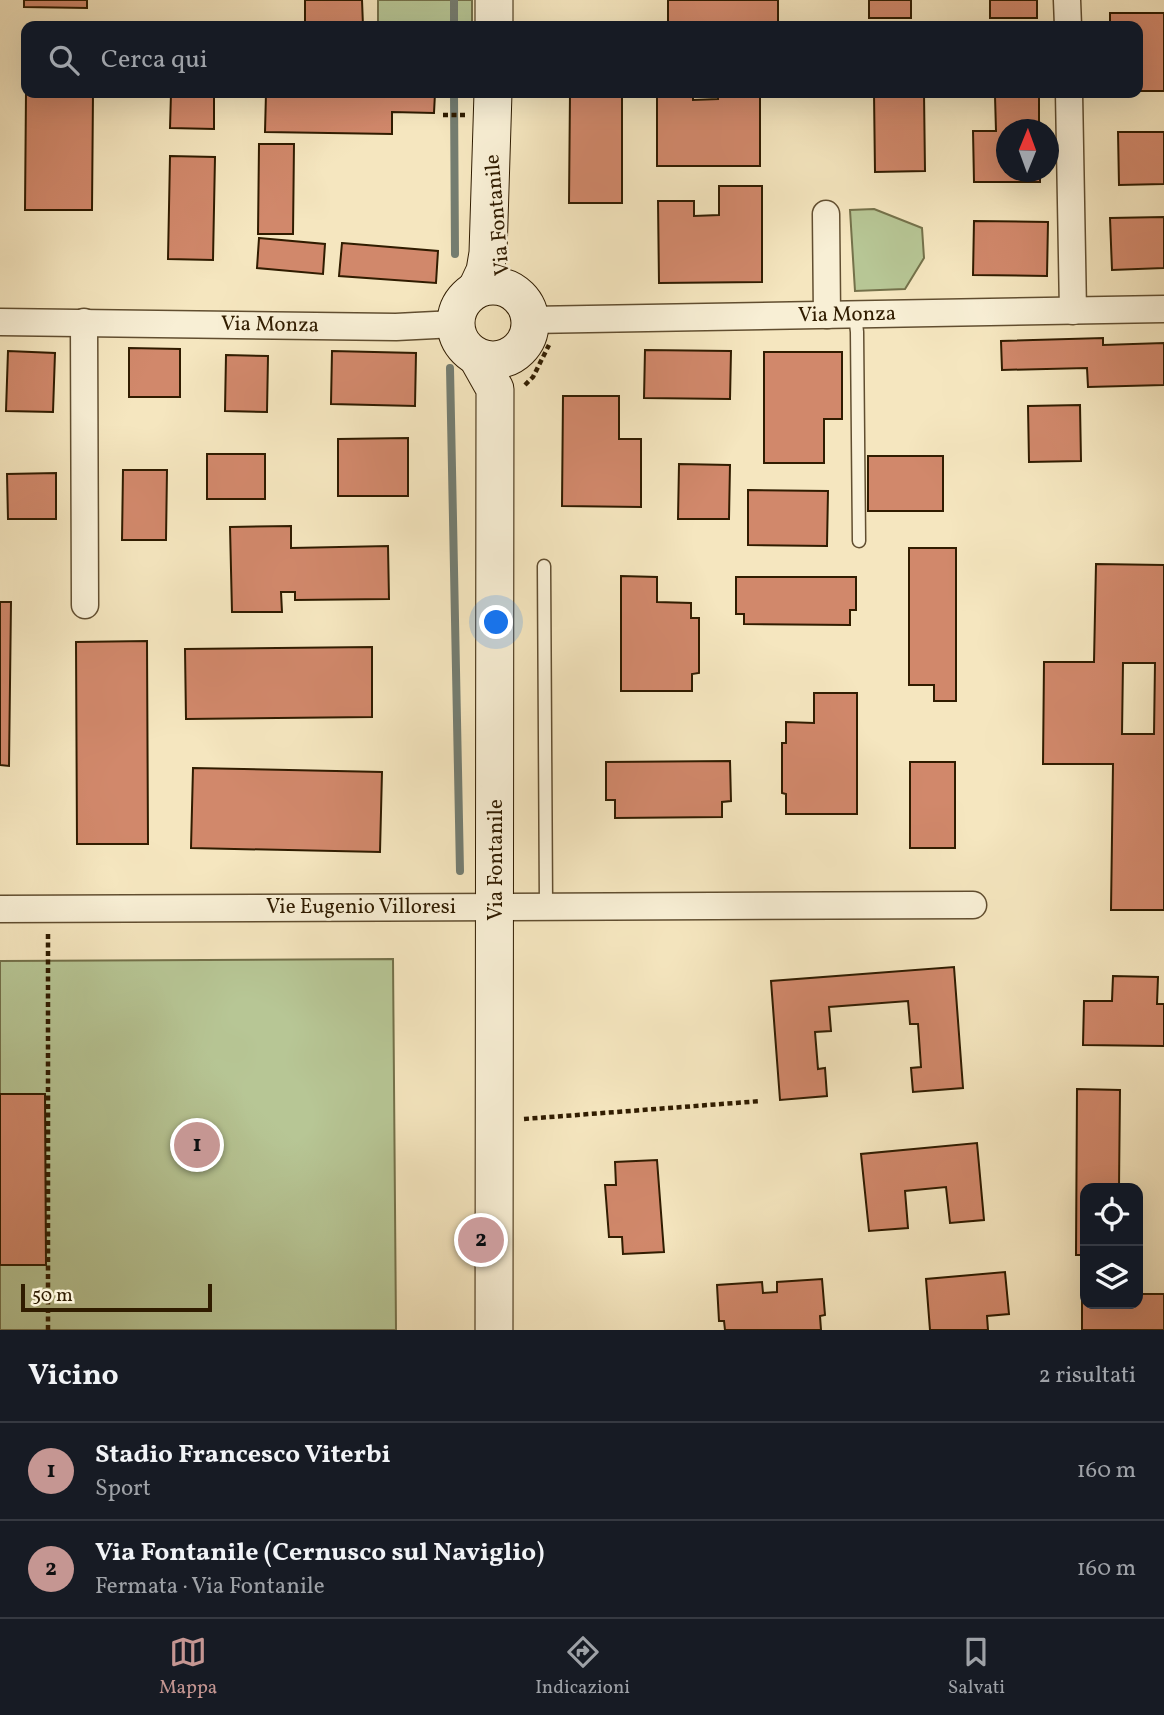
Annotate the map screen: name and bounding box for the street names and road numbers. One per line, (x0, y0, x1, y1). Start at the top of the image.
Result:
street label: Via Fontanile (478, 153, 518, 277)
street label: Via Monza (798, 300, 896, 330)
street label: Via Monza (221, 310, 319, 340)
street label: Via Fontanile (482, 799, 511, 921)
street label: Vie Eugenio Villoresi (266, 893, 456, 922)

